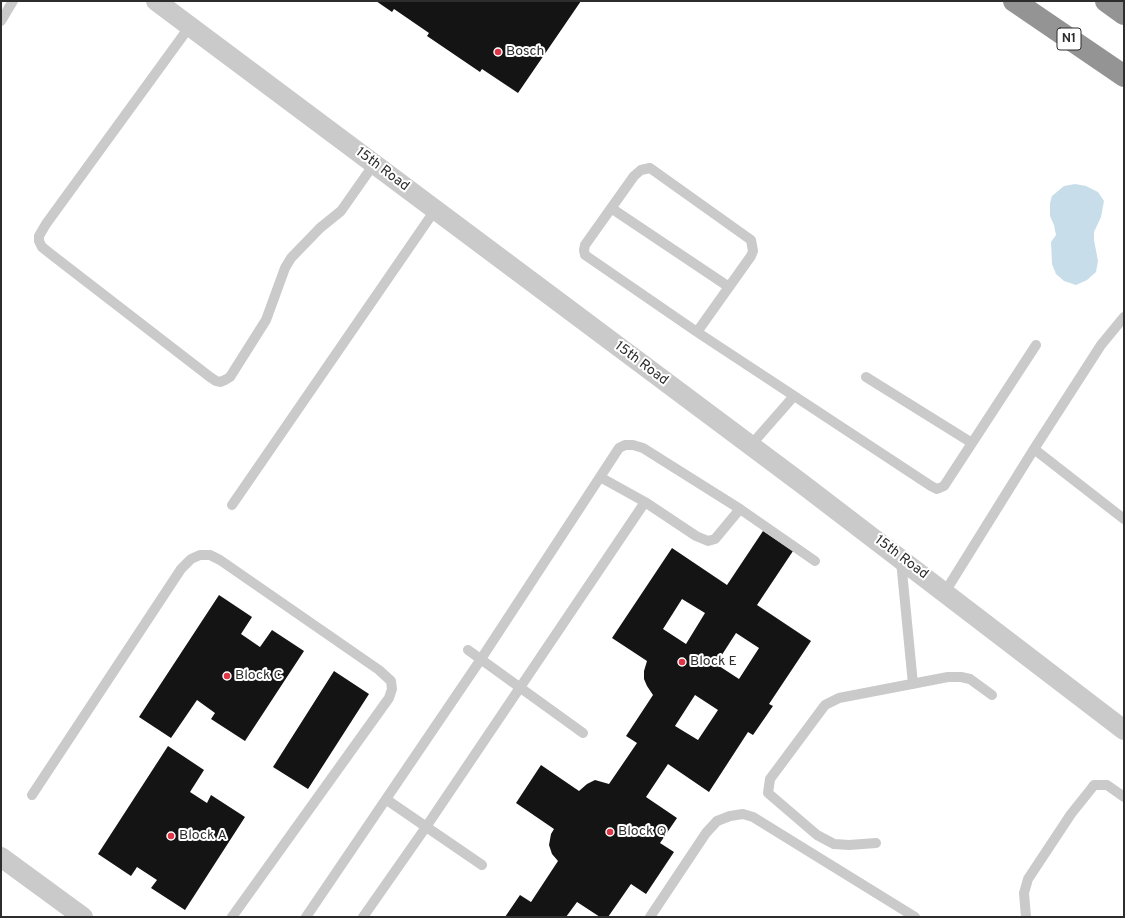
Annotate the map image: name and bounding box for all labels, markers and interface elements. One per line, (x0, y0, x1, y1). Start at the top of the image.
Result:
road number: N1 (1057, 28, 1081, 50)
place label: Bosch (506, 44, 544, 60)
marker: Bosch (493, 47, 503, 57)
street label: 15th Road (352, 144, 412, 196)
street label: 15th Road (611, 338, 671, 390)
street label: 15th Road (871, 532, 931, 584)
place label: Block E (690, 654, 737, 670)
marker: Block E (677, 657, 687, 667)
place label: Block C (235, 668, 283, 684)
marker: Block C (222, 671, 232, 681)
place label: Block Q (618, 824, 667, 840)
marker: Block Q (605, 827, 615, 837)
place label: Block A (179, 828, 227, 844)
marker: Block A (166, 831, 176, 841)

